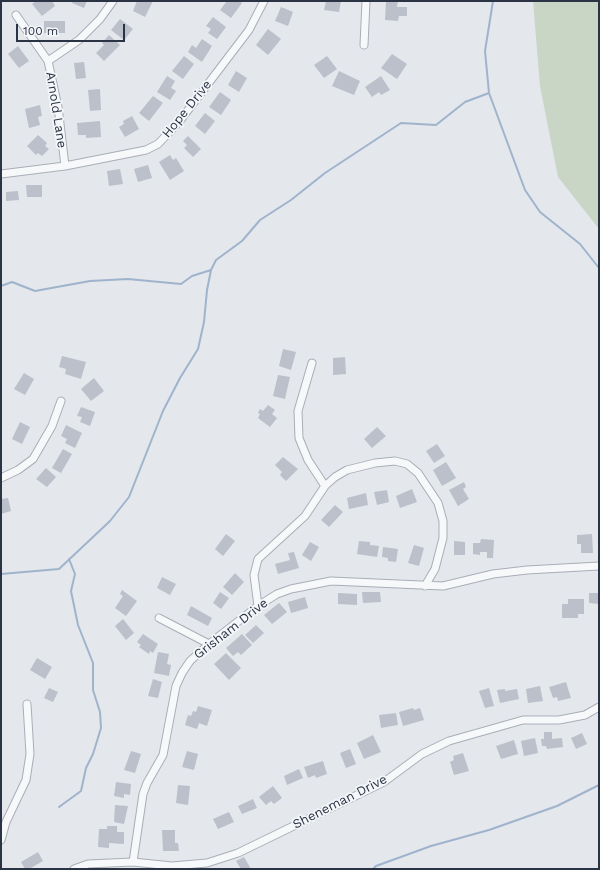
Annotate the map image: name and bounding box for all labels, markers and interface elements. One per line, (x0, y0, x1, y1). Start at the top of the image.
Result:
scale bar (18, 16, 127, 42)
text: 100 m (23, 24, 58, 38)
street label: Arnold Lane (42, 71, 70, 149)
street label: Hope Drive (159, 77, 215, 141)
street label: Grisham Drive (191, 595, 271, 663)
street label: Sheneman Drive (290, 771, 390, 833)

